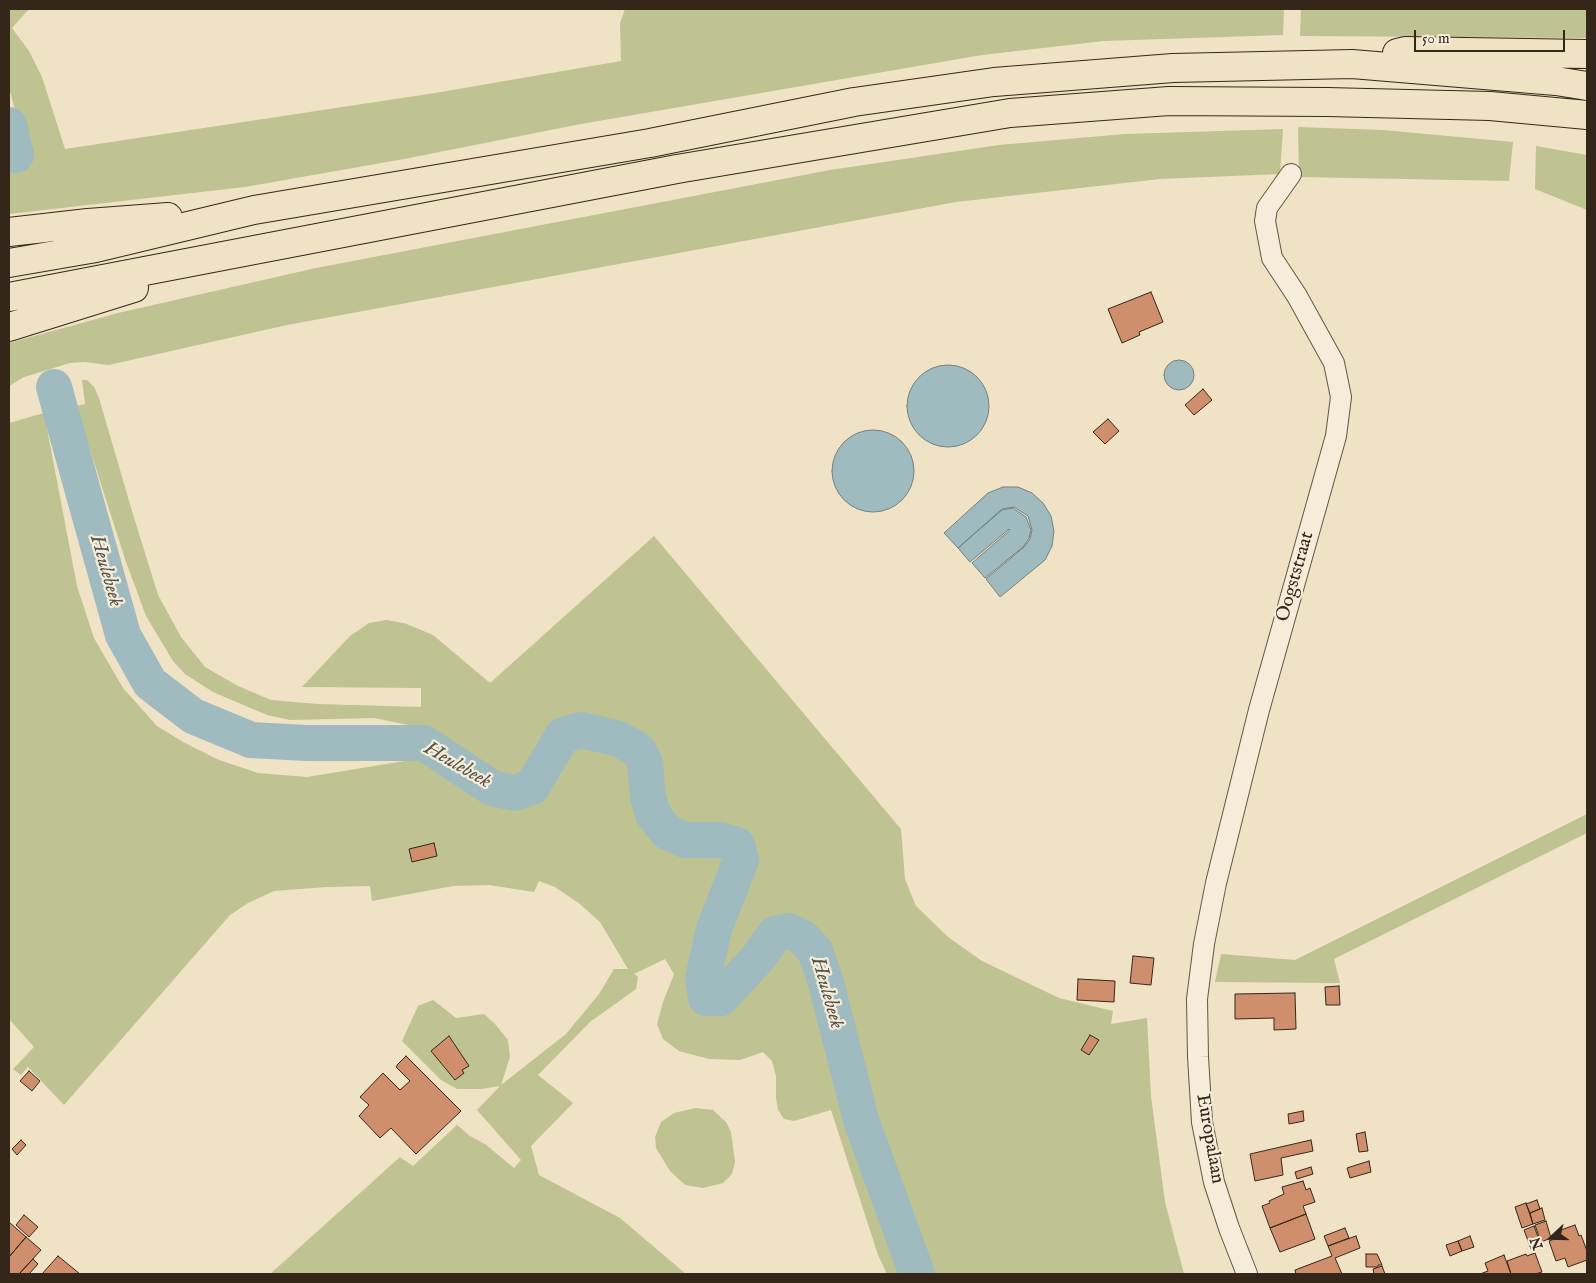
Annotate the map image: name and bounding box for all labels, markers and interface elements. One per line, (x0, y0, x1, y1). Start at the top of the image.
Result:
scale bar (1416, 20, 1567, 52)
text: 50 m (1422, 29, 1450, 48)
street label: Oogststraat (1272, 529, 1320, 625)
water label: Heulebeek (83, 532, 127, 610)
water label: Heulebeek (419, 737, 495, 795)
water label: Heulebeek (804, 954, 848, 1032)
street label: Europalaan (1190, 1092, 1228, 1186)
north arrow (1526, 1213, 1576, 1263)
text: N (1526, 1234, 1548, 1252)

